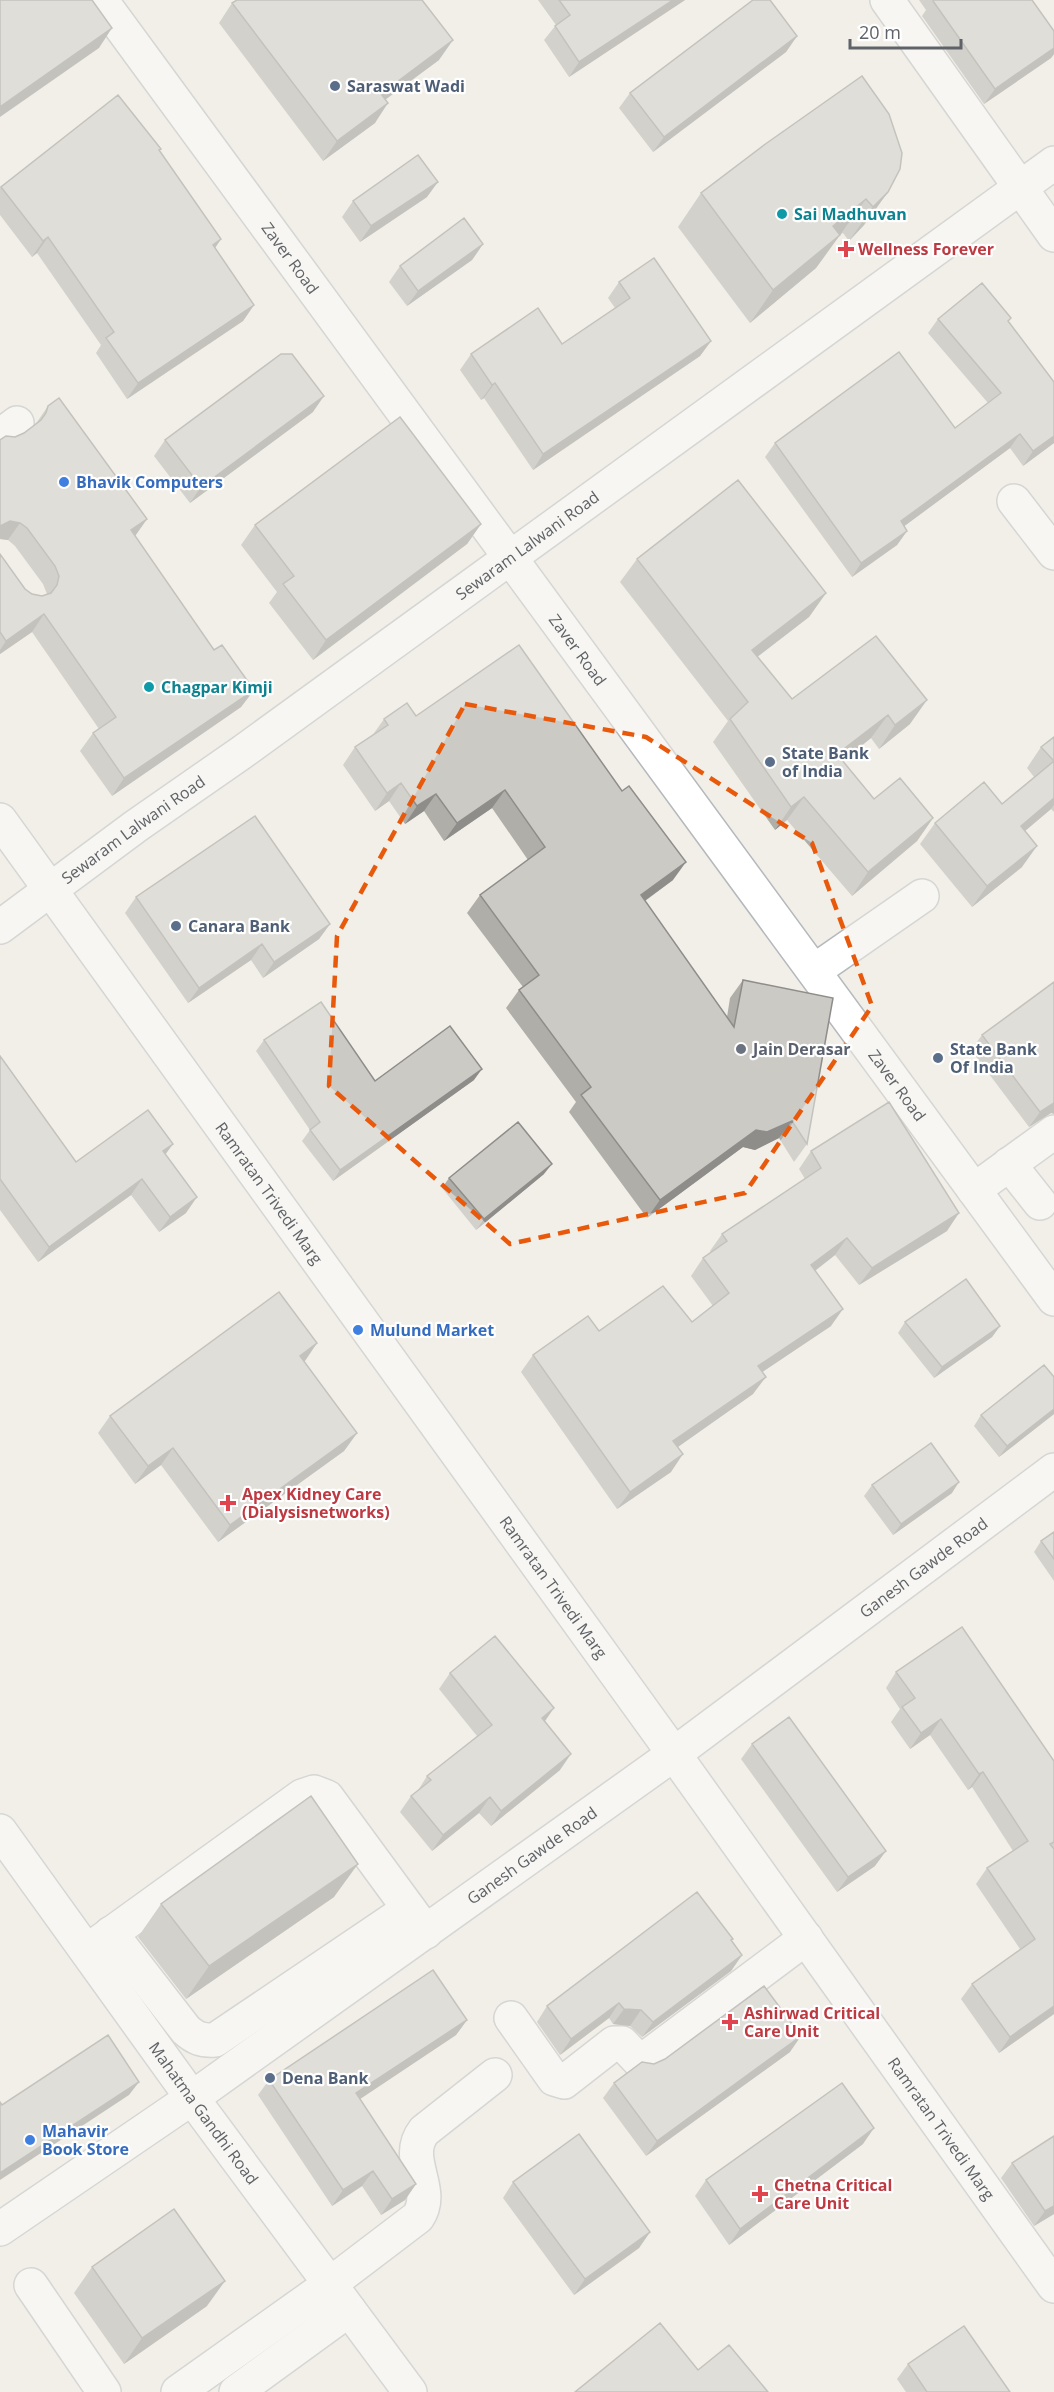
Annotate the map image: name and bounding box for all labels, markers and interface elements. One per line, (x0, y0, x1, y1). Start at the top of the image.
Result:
scale bar (850, 12, 961, 50)
text: 20 m (859, 20, 901, 44)
place label: Saraswat Wadi (347, 75, 465, 97)
marker: Saraswat Wadi (328, 79, 342, 93)
place label: Sai Madhuvan (794, 203, 907, 225)
marker: Sai Madhuvan (775, 207, 789, 221)
street label: Zaver Road (257, 218, 324, 298)
place label: Wellness Forever (858, 238, 994, 260)
marker: Wellness Forever (839, 242, 853, 256)
place label: Bhavik Computers (76, 471, 223, 493)
marker: Bhavik Computers (57, 475, 71, 489)
street label: Sewaram Lalwani Road (451, 486, 603, 605)
street label: Zaver Road (544, 610, 611, 690)
place label: Chagpar Kimji (161, 676, 273, 698)
marker: Chagpar Kimji (142, 680, 156, 694)
place label: State Bank of India (782, 742, 869, 782)
marker: State Bank of India (763, 755, 777, 769)
street label: Sewaram Lalwani Road (57, 770, 209, 889)
place label: Canara Bank (188, 915, 290, 937)
marker: Canara Bank (169, 919, 183, 933)
place label: Jain Derasar (751, 1038, 851, 1060)
place label: State Bank Of India (950, 1038, 1037, 1078)
marker: Jain Derasar (734, 1042, 748, 1056)
street label: Zaver Road (864, 1045, 931, 1126)
marker: State Bank Of India (931, 1051, 945, 1065)
street label: Ramratan Trivedi Marg (210, 1117, 328, 1269)
place label: Mulund Market (370, 1319, 494, 1341)
marker: Mulund Market (351, 1323, 365, 1337)
place label: Apex Kidney Care (Dialysisnetworks) (242, 1483, 390, 1523)
marker: Apex Kidney Care (Dialysisnetworks) (219, 1494, 237, 1512)
street label: Ramratan Trivedi Marg (495, 1512, 613, 1663)
street label: Ganesh Gawde Road (855, 1512, 992, 1623)
street label: Ganesh Gawde Road (462, 1801, 601, 1909)
place label: Ashirwad Critical Care Unit (744, 2002, 880, 2042)
marker: Ashirwad Critical Care Unit (721, 2013, 739, 2031)
street label: Mahatma Gandhi Road (144, 2037, 263, 2189)
street label: Ramratan Trivedi Marg (883, 2053, 1000, 2204)
place label: Dena Bank (282, 2067, 369, 2089)
marker: Dena Bank (263, 2071, 277, 2085)
place label: Mahavir Book Store (42, 2120, 129, 2160)
marker: Mahavir Book Store (23, 2133, 37, 2147)
place label: Chetna Critical Care Unit (774, 2174, 892, 2214)
marker: Chetna Critical Care Unit (751, 2185, 769, 2203)

